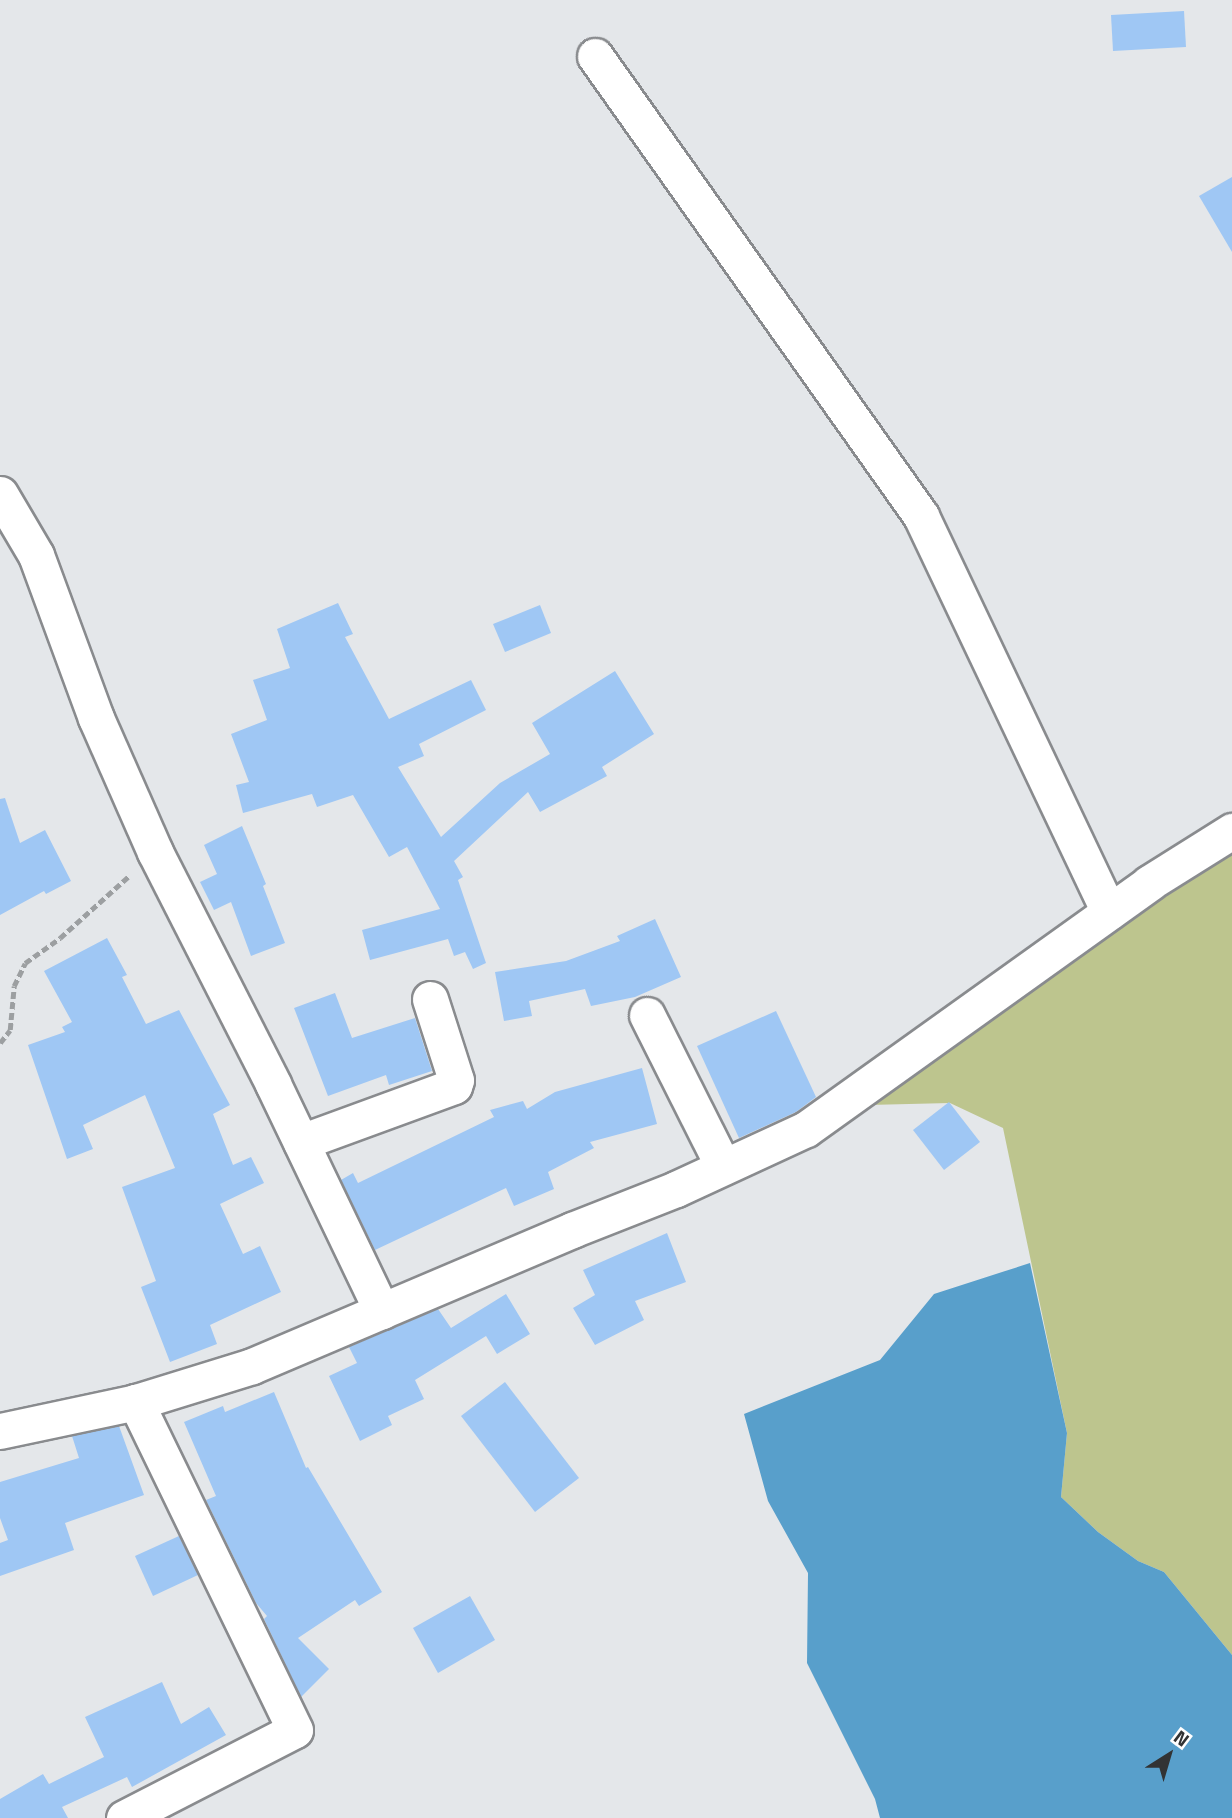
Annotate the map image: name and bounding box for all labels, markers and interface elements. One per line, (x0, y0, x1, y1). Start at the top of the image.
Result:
north arrow (1134, 1720, 1204, 1790)
text: N (1168, 1722, 1196, 1753)

